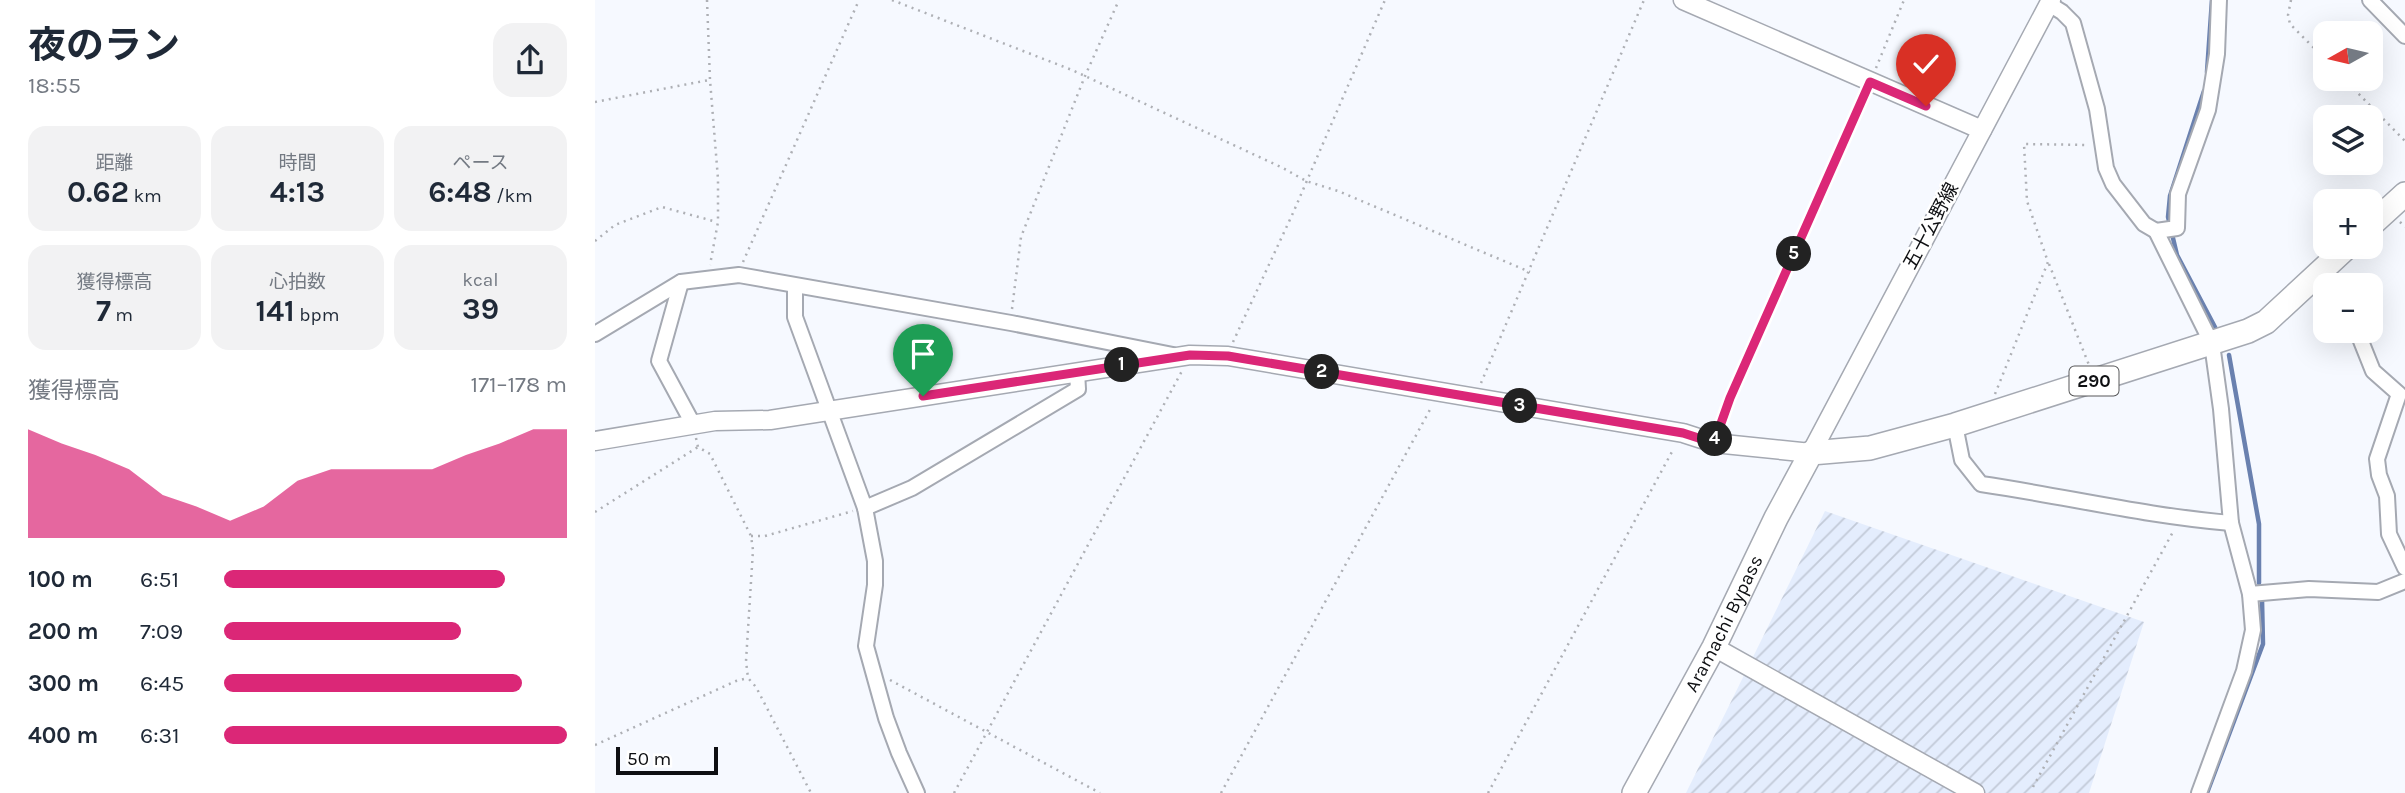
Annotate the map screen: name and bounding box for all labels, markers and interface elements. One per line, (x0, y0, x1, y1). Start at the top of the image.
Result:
north arrow (2313, 21, 2383, 91)
map controls (2313, 21, 2383, 343)
text: 夜のラン (28, 23, 180, 68)
button: share (493, 23, 567, 97)
pin (1896, 34, 1956, 106)
icon: check (1907, 45, 1945, 83)
text: 18:55 (28, 72, 81, 99)
button: layers (2313, 105, 2383, 175)
text: 距離 (95, 152, 134, 174)
text: 時間 (278, 152, 317, 174)
text: ペース (452, 152, 509, 174)
text: 0.62 (67, 174, 129, 210)
text: 4:13 (270, 174, 325, 210)
text: 6:48 (428, 174, 492, 210)
street label: 五十公野線 (1899, 179, 1963, 273)
text: km (129, 185, 162, 207)
text: /km (492, 185, 533, 207)
button: + (2313, 189, 2383, 259)
pin: 5 (1777, 236, 1811, 272)
text: 5 (1788, 242, 1799, 264)
text: kcal (462, 269, 499, 291)
text: 獲得標高 (76, 271, 153, 293)
text: 心拍数 (269, 271, 326, 293)
button: − (2313, 273, 2383, 343)
text: 39 (462, 291, 499, 327)
text: 7 (96, 293, 111, 329)
text: 141 (256, 293, 295, 329)
text: m (111, 304, 133, 326)
text: bpm (295, 304, 339, 326)
pin (893, 324, 953, 396)
icon: arrive (904, 335, 942, 373)
pin: 1 (1105, 348, 1139, 382)
text: 1 (1118, 353, 1125, 375)
pin: 2 (1305, 354, 1339, 390)
text: 2 (1316, 360, 1327, 382)
road number: 290 (2069, 366, 2119, 396)
text: 171–178 m (471, 371, 567, 398)
text: 獲得標高 (28, 377, 120, 404)
pin: 3 (1503, 388, 1537, 424)
text: 3 (1514, 394, 1525, 416)
pin: 4 (1697, 422, 1733, 457)
text: 4 (1709, 427, 1720, 449)
street label: Aramachi Bypass (1681, 552, 1768, 696)
text: 100 m (28, 566, 93, 593)
text: 6:51 (140, 566, 179, 593)
text: 200 m (28, 618, 99, 645)
text: 7:09 (140, 618, 183, 645)
text: 300 m (28, 670, 99, 697)
text: 6:45 (140, 670, 184, 697)
text: 400 m (28, 722, 98, 749)
text: 6:31 (140, 722, 180, 749)
scale bar (616, 744, 717, 776)
text: 50 m (627, 748, 671, 770)

